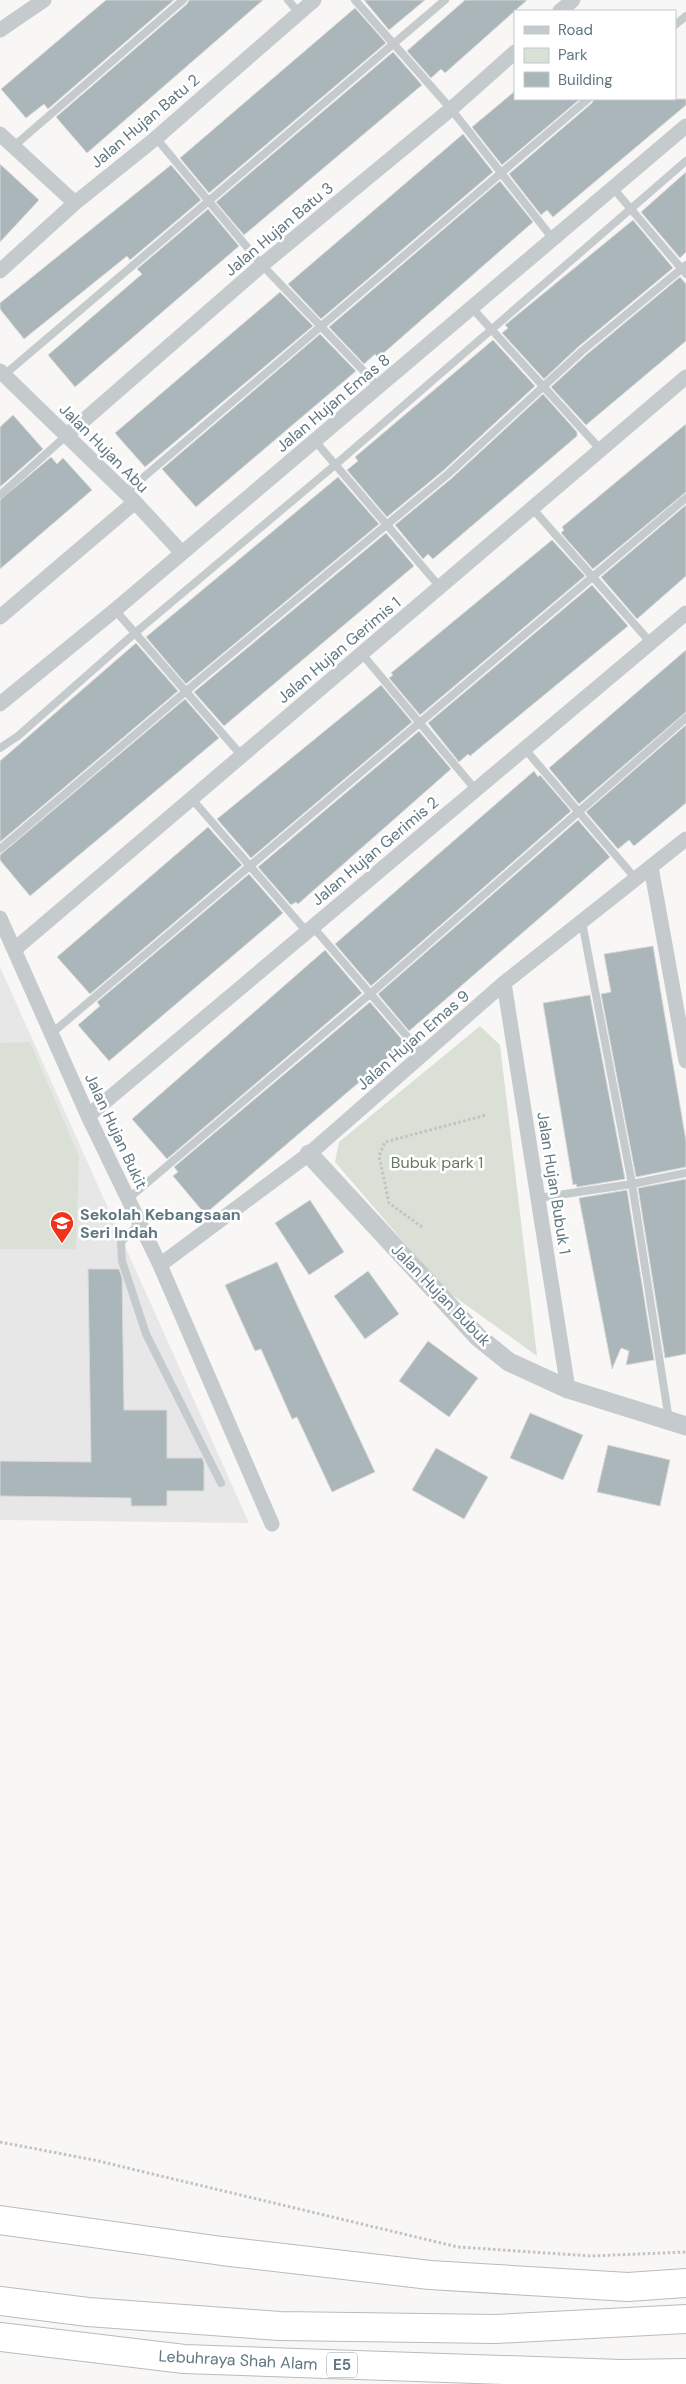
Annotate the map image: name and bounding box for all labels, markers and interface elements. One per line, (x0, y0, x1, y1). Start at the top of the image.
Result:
legend (514, 10, 676, 100)
text: Road (558, 20, 593, 40)
text: Park (558, 45, 588, 65)
street label: Jalan Hujan Batu 2 (86, 69, 204, 173)
text: Building (558, 70, 613, 90)
street label: Jalan Hujan Batu 3 (220, 177, 338, 281)
street label: Jalan Hujan Emas 8 (272, 349, 394, 457)
street label: Jalan Hujan Abu (55, 399, 153, 497)
street label: Jalan Hujan Gerimis 1 (273, 592, 405, 708)
street label: Jalan Hujan Gerimis 2 (307, 792, 443, 910)
street label: Jalan Hujan Emas 9 (352, 985, 474, 1095)
street label: Jalan Hujan Bukit (80, 1070, 152, 1192)
street label: Jalan Hujan Bubuk 1 (532, 1110, 576, 1256)
park label: Bubuk park 1 (391, 1152, 483, 1173)
place label: Sekolah Kebangsaan Seri Indah (80, 1204, 241, 1243)
school or university icon: Sekolah Kebangsaan Seri Indah (49, 1210, 75, 1244)
street label: Jalan Hujan Bubuk (387, 1239, 495, 1351)
street label: Lebuhraya Shah Alam (158, 2345, 318, 2375)
road number: E5 (327, 2352, 357, 2378)

